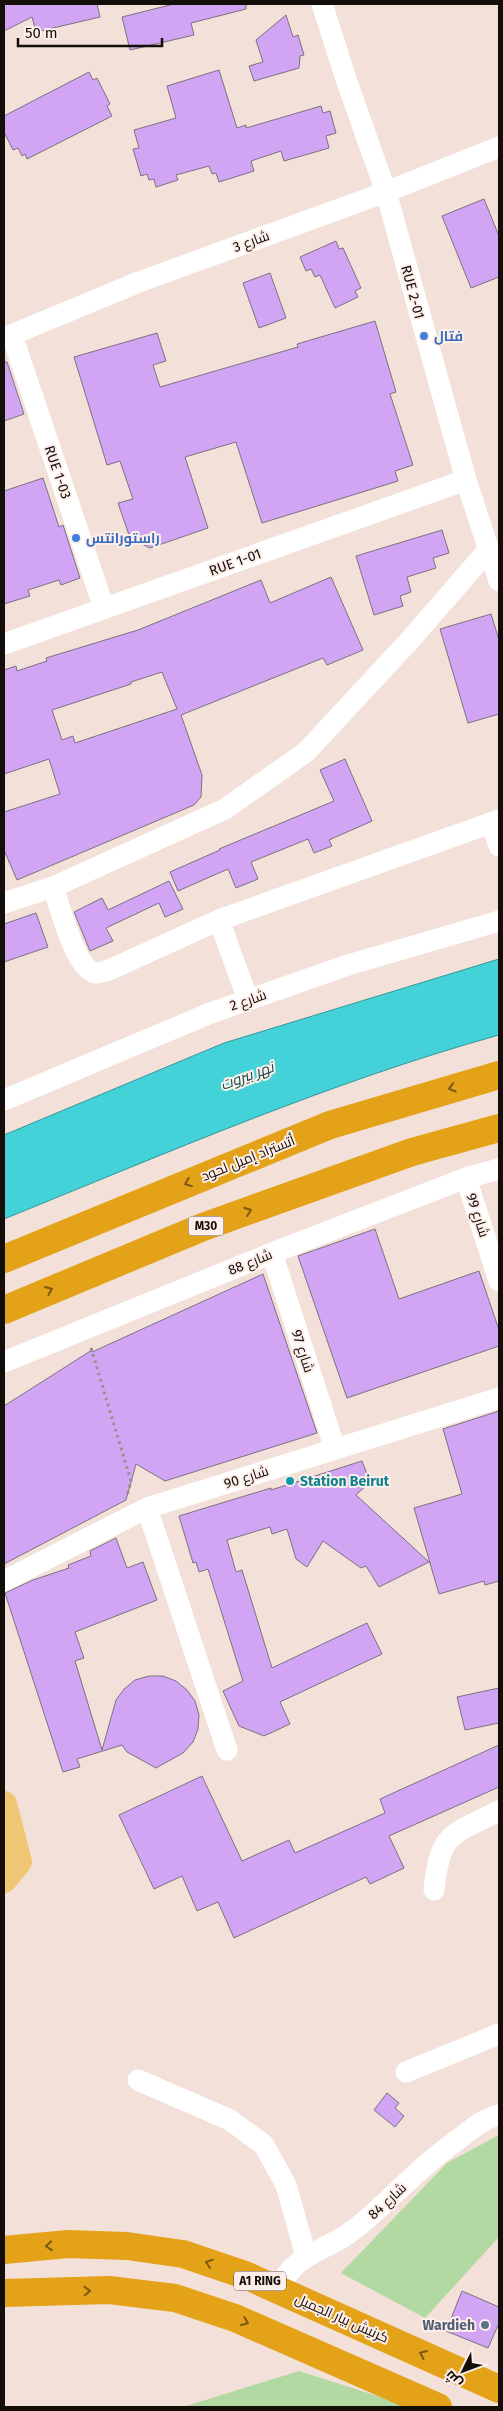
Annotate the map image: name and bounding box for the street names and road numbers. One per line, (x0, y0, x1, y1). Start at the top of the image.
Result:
street label: شارع 3 (230, 227, 272, 256)
street label: RUE 2-01 (397, 263, 428, 321)
street label: RUE 1-03 (41, 443, 75, 501)
street label: RUE 1-01 (207, 545, 263, 580)
street label: شارع 2 (228, 986, 269, 1015)
street label: أتستراد إميل لحود (198, 1131, 298, 1185)
street label: شارع 99 (462, 1191, 493, 1239)
road number: M30 (188, 1216, 224, 1236)
street label: شارع 88 (226, 1246, 275, 1279)
street label: شارع 97 (288, 1328, 317, 1375)
street label: شارع 90 (222, 1462, 271, 1493)
street label: شارع 84 (365, 2179, 410, 2223)
road number: A1 RING (234, 2272, 286, 2290)
street label: كرنيش بيار الجميل (292, 2290, 391, 2347)

